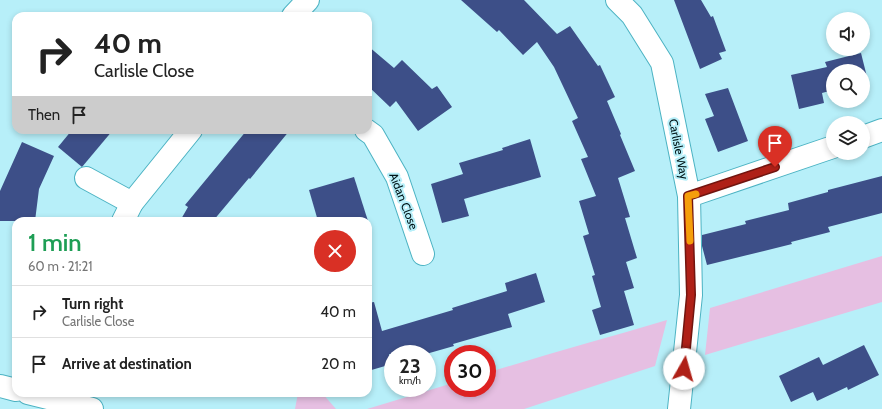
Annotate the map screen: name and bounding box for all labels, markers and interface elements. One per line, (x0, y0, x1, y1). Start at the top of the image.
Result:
map controls (826, 12, 870, 160)
button: sound (826, 12, 870, 56)
text: 40 m (94, 26, 162, 60)
icon: right (28, 28, 80, 80)
text: Carlisle Close (94, 60, 194, 82)
button: search (826, 64, 870, 108)
icon: arrive (68, 104, 90, 126)
text: Then (28, 106, 60, 124)
button: layers (826, 116, 870, 160)
street label: Carlisle Way (666, 117, 692, 181)
pin (758, 126, 792, 167)
icon: arrive (764, 132, 786, 154)
street label: Aidan Close (386, 170, 422, 232)
text: 1 min (28, 228, 82, 257)
button: close (314, 230, 356, 272)
text: 60 m · 21:21 (28, 258, 93, 274)
text: Turn right (62, 295, 123, 313)
icon: right (28, 301, 50, 323)
text: 40 m (320, 303, 356, 321)
text: Carlisle Close (62, 313, 134, 329)
speed limit sign: 30 (444, 345, 496, 397)
position arrow (663, 348, 705, 390)
icon: arrive (28, 353, 50, 375)
text: 23 (399, 354, 421, 378)
text: Arrive at destination (62, 355, 192, 373)
text: 20 m (321, 355, 356, 373)
text: km/h (399, 374, 421, 387)

